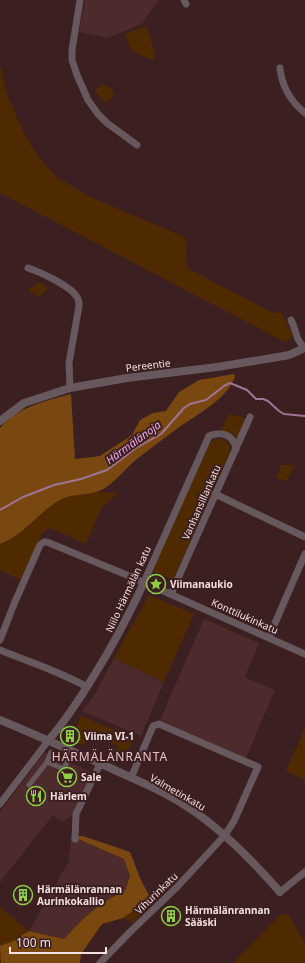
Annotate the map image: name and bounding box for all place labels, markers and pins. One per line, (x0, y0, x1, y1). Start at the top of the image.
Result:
place icon: Viimanaukio (145, 573, 167, 595)
place label: Viimanaukio (170, 577, 233, 591)
building icon: Viima VI-1 (59, 725, 81, 747)
place label: Viima VI-1 (84, 729, 134, 743)
supermarket icon: Sale (56, 766, 78, 788)
place label: Sale (81, 770, 101, 784)
restaurant icon: Härlem (25, 785, 47, 807)
place label: Härlem (50, 789, 87, 803)
place label: Härmälänrannan Aurinkokallio (37, 882, 122, 908)
building icon: Härmälänrannan Aurinkokallio (12, 884, 34, 906)
place label: Härmälänrannan Sääski (185, 903, 270, 929)
building icon: Härmälänrannan Sääski (160, 905, 182, 927)

